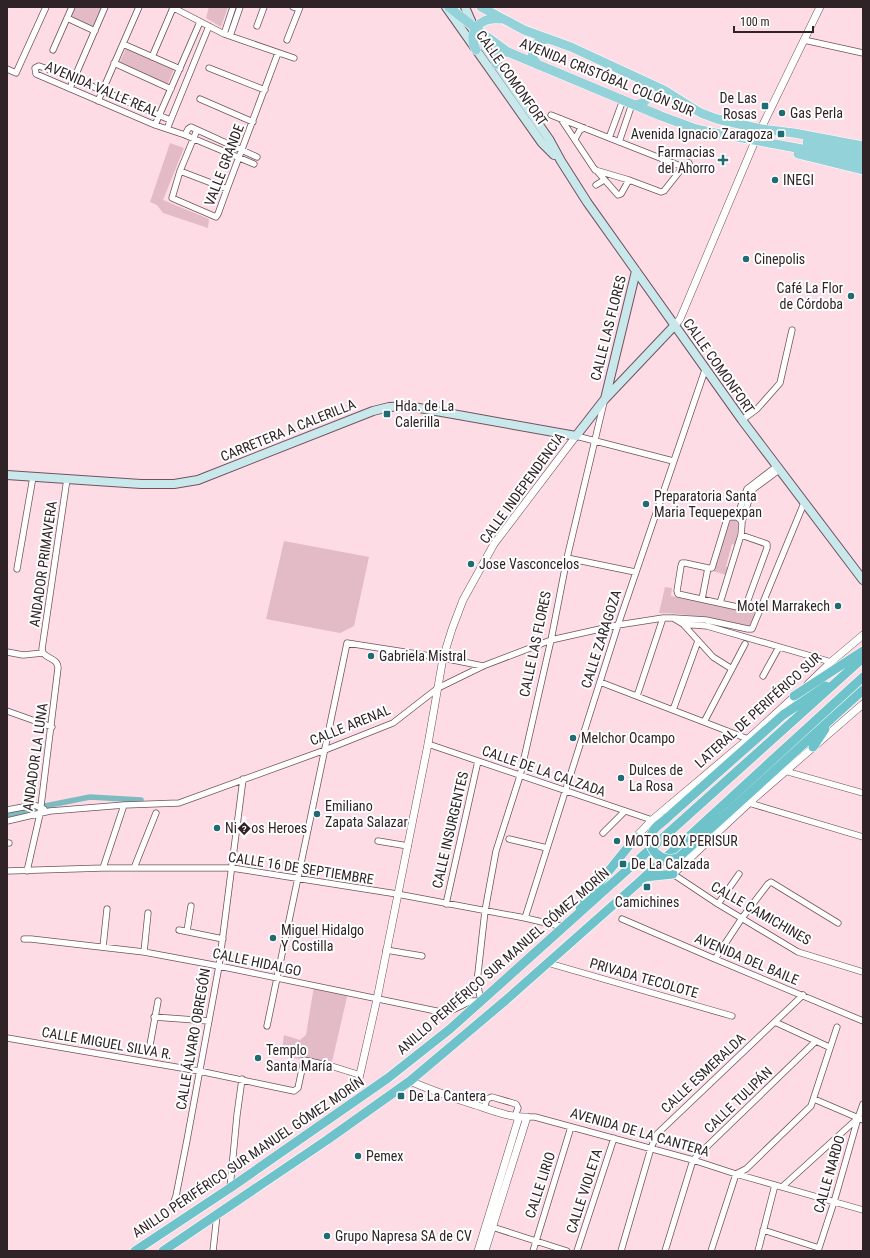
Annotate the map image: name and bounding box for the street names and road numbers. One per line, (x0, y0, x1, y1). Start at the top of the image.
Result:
street label: CALLE COMONFORT (473, 27, 551, 129)
street label: AVENIDA CRISTÓBAL COLÓN SUR (518, 34, 697, 120)
street label: AVENIDA VALLE REAL (43, 58, 161, 120)
street label: VALLE GRANDE (201, 122, 247, 208)
street label: CALLE LAS FLORES (587, 274, 629, 382)
street label: CALLE COMONFORT (680, 315, 758, 417)
street label: CARRETERA A CALERILLA (218, 396, 358, 464)
street label: CALLE INDEPENDENCIA (476, 429, 568, 547)
street label: ANDADOR PRIMAVERA (26, 500, 60, 628)
street label: CALLE ZARAGOZA (578, 588, 624, 690)
street label: CALLE LAS FLORES (516, 590, 554, 698)
street label: LATERAL DE PERIFÉRICO SUR (691, 648, 825, 771)
street label: CALLE ARENAL (307, 701, 393, 748)
street label: ANDADOR LA LUNA (20, 702, 50, 812)
street label: CALLE DE LA CALZADA (480, 742, 608, 800)
street label: CALLE INSURGENTES (429, 770, 471, 890)
street label: CALLE 16 DE SEPTIEMBRE (227, 849, 375, 887)
street label: ANILLO PERIFÉRICO SUR MANUEL GÓMEZ MORÍN (393, 864, 612, 1058)
street label: CALLE CAMICHINES (708, 878, 814, 948)
street label: AVENIDA DEL BAILE (693, 930, 801, 988)
street label: CALLE HIDALGO (211, 945, 303, 979)
street label: PRIVADA TECOLOTE (588, 955, 700, 1001)
street label: CALLE ÁLVARO OBREGÓN (172, 967, 213, 1111)
street label: CALLE MIGUEL SILVA R. (40, 1024, 174, 1062)
street label: CALLE ESMERALDA (658, 1030, 748, 1116)
street label: CALLE TULIPÁN (700, 1063, 775, 1136)
street label: ANILLO PERIFÉRICO SUR MANUEL GÓMEZ MORÍN (129, 1072, 367, 1241)
street label: AVENIDA DE LA CANTERA (569, 1104, 711, 1160)
street label: CALLE NARDO (810, 1133, 848, 1215)
street label: CALLE VIOLETA (563, 1147, 605, 1235)
street label: CALLE LIRIO (522, 1150, 558, 1220)

